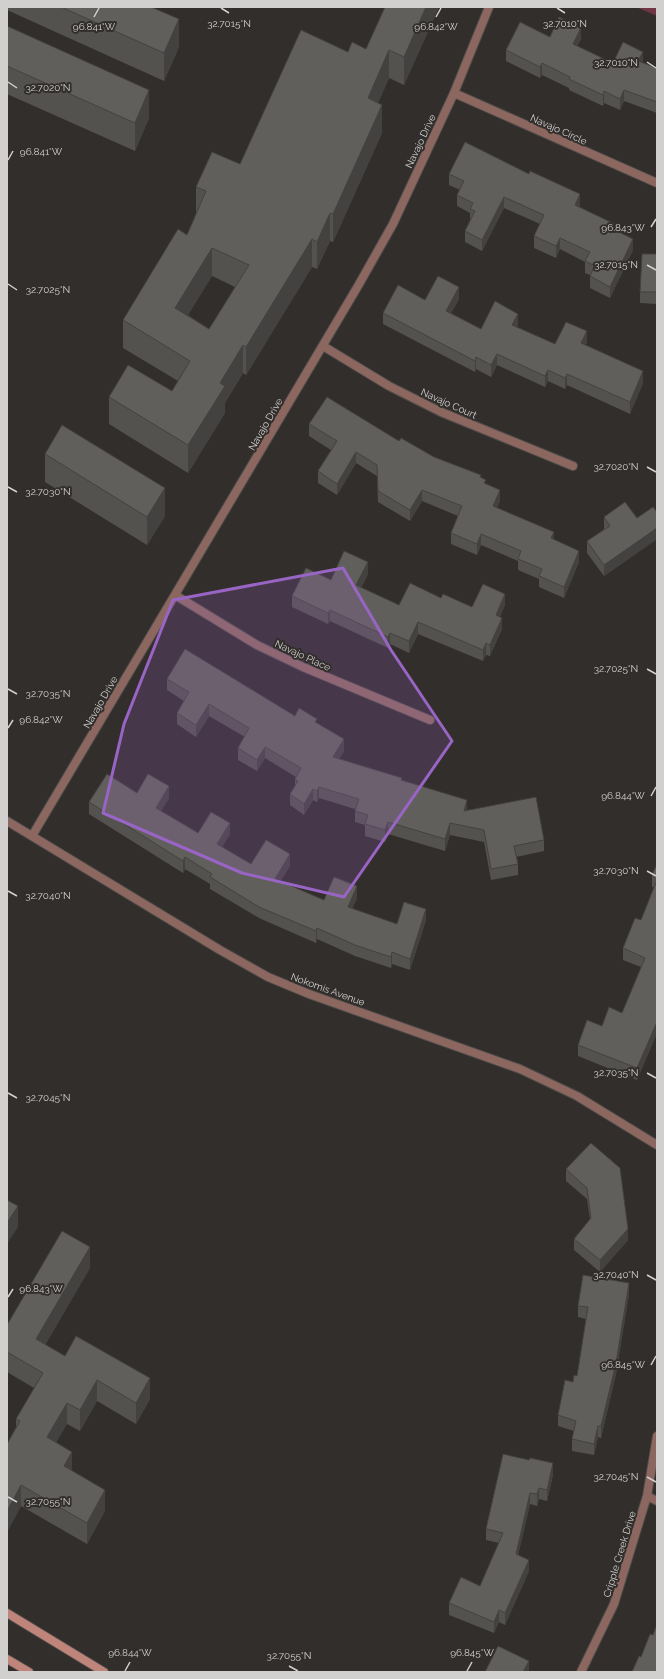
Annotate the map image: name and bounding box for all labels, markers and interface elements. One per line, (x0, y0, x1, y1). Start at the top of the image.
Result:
text: 32.7015°N (207, 18, 251, 29)
text: 32.7010°N (543, 18, 587, 29)
text: 96.841°W (73, 21, 116, 32)
text: 96.842°W (414, 21, 458, 32)
text: 32.7010°N (594, 57, 638, 68)
text: 32.7020°N (25, 82, 71, 93)
street label: Navajo Drive (403, 112, 438, 170)
street label: Navajo Circle (529, 112, 589, 147)
text: 96.841°W (20, 146, 63, 157)
text: 96.843°W (601, 222, 645, 233)
text: 32.7015°N (594, 259, 638, 270)
text: 32.7025°N (26, 284, 70, 295)
street label: Navajo Court (419, 386, 479, 421)
street label: Navajo Drive (246, 396, 285, 452)
text: 32.7020°N (593, 461, 639, 472)
text: 32.7030°N (25, 486, 71, 497)
street label: Navajo Place (273, 638, 332, 673)
text: 32.7025°N (594, 663, 638, 674)
street label: Navajo Drive (81, 674, 120, 730)
text: 32.7035°N (26, 688, 70, 699)
text: 96.842°W (19, 714, 63, 725)
text: 96.844°W (601, 790, 645, 801)
text: 32.7030°N (593, 865, 639, 876)
text: 32.7040°N (25, 890, 71, 901)
street label: Nokomis Avenue (289, 971, 367, 1008)
text: 32.7035°N (594, 1067, 638, 1078)
text: 32.7045°N (26, 1092, 70, 1103)
text: 32.7040°N (593, 1269, 639, 1280)
text: 96.843°W (19, 1283, 63, 1294)
text: 96.845°W (601, 1359, 645, 1370)
text: 32.7045°N (594, 1471, 638, 1482)
text: 32.7055°N (26, 1496, 70, 1507)
street label: Cripple Creek Drive (601, 1510, 638, 1599)
text: 96.844°W (108, 1647, 152, 1658)
text: 96.845°W (450, 1647, 494, 1658)
text: 32.7055°N (267, 1650, 311, 1661)

